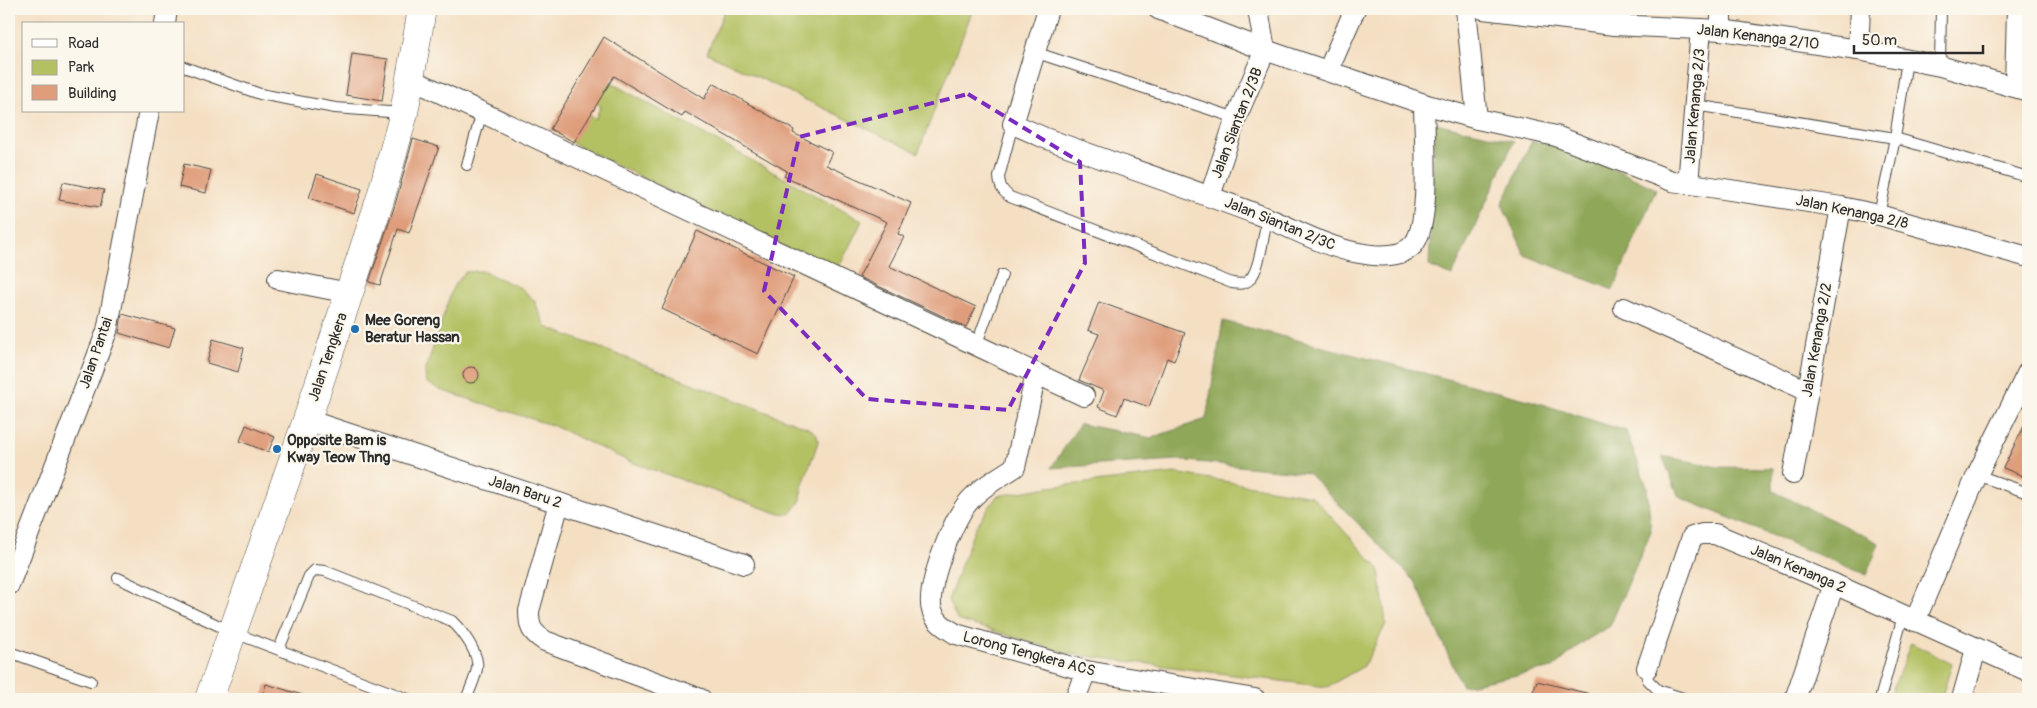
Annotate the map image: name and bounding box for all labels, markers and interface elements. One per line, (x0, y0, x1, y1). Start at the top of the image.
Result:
street label: Jalan Kenanga 2/10 (1696, 20, 1820, 54)
legend (22, 22, 185, 112)
scale bar (1854, 22, 1983, 54)
text: 50 m (1862, 31, 1897, 50)
text: Road (68, 34, 99, 53)
street label: Jalan Kenanga 2/3 (1681, 48, 1709, 164)
text: Park (68, 58, 95, 77)
street label: Jalan Siantan 2/3B (1207, 65, 1267, 181)
text: Building (68, 84, 116, 103)
street label: Jalan Kenanga 2/8 (1794, 191, 1911, 233)
street label: Jalan Siantan 2/3C (1222, 193, 1338, 255)
street label: Jalan Kenanga 2/2 (1798, 281, 1836, 399)
street label: Jalan Tengkera (304, 310, 352, 404)
place label: Mee Goreng Beratur Hassan (365, 311, 460, 347)
street label: Jalan Pantai (75, 315, 117, 391)
marker: Mee Goreng Beratur Hassan (349, 323, 361, 335)
place label: Opposite Bam is Kway Teow Thng (287, 431, 391, 467)
marker: Opposite Bam is Kway Teow Thng (271, 443, 283, 455)
street label: Jalan Baru 2 (486, 471, 564, 513)
street label: Jalan Kenanga 2 (1747, 540, 1849, 598)
street label: Lorong Tengkera ACS (961, 627, 1097, 681)

